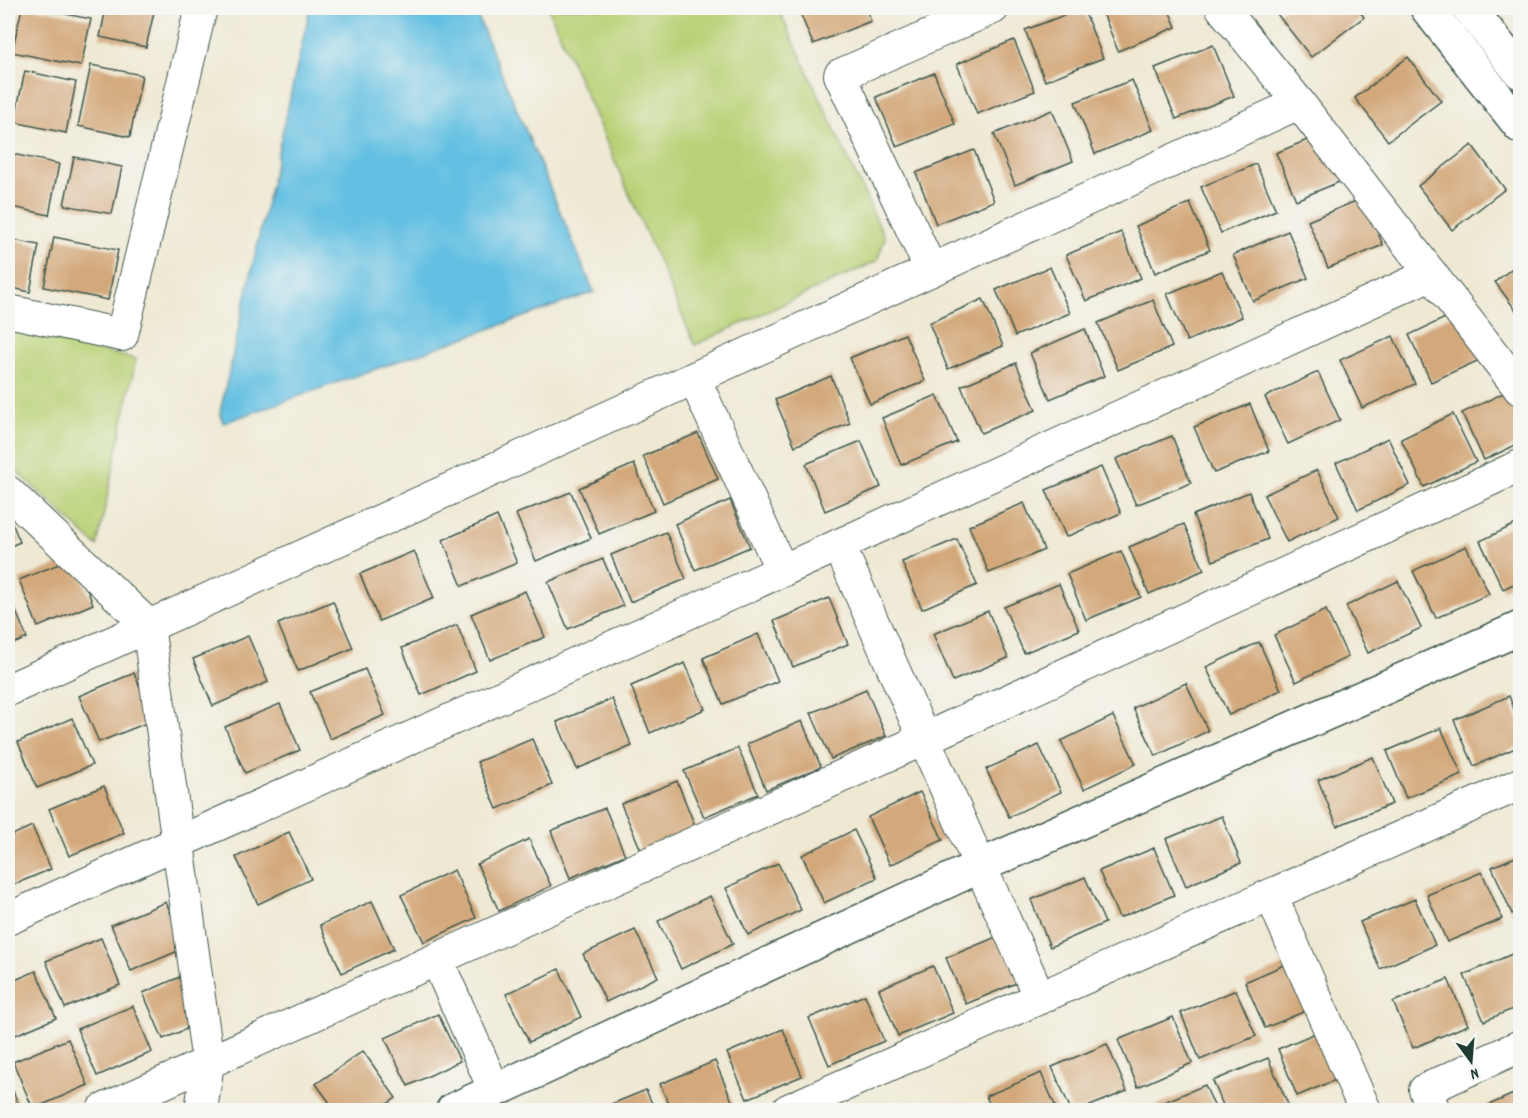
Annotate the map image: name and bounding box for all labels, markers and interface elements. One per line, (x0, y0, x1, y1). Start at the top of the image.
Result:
north arrow (1441, 1031, 1501, 1091)
text: N (1467, 1061, 1481, 1085)

